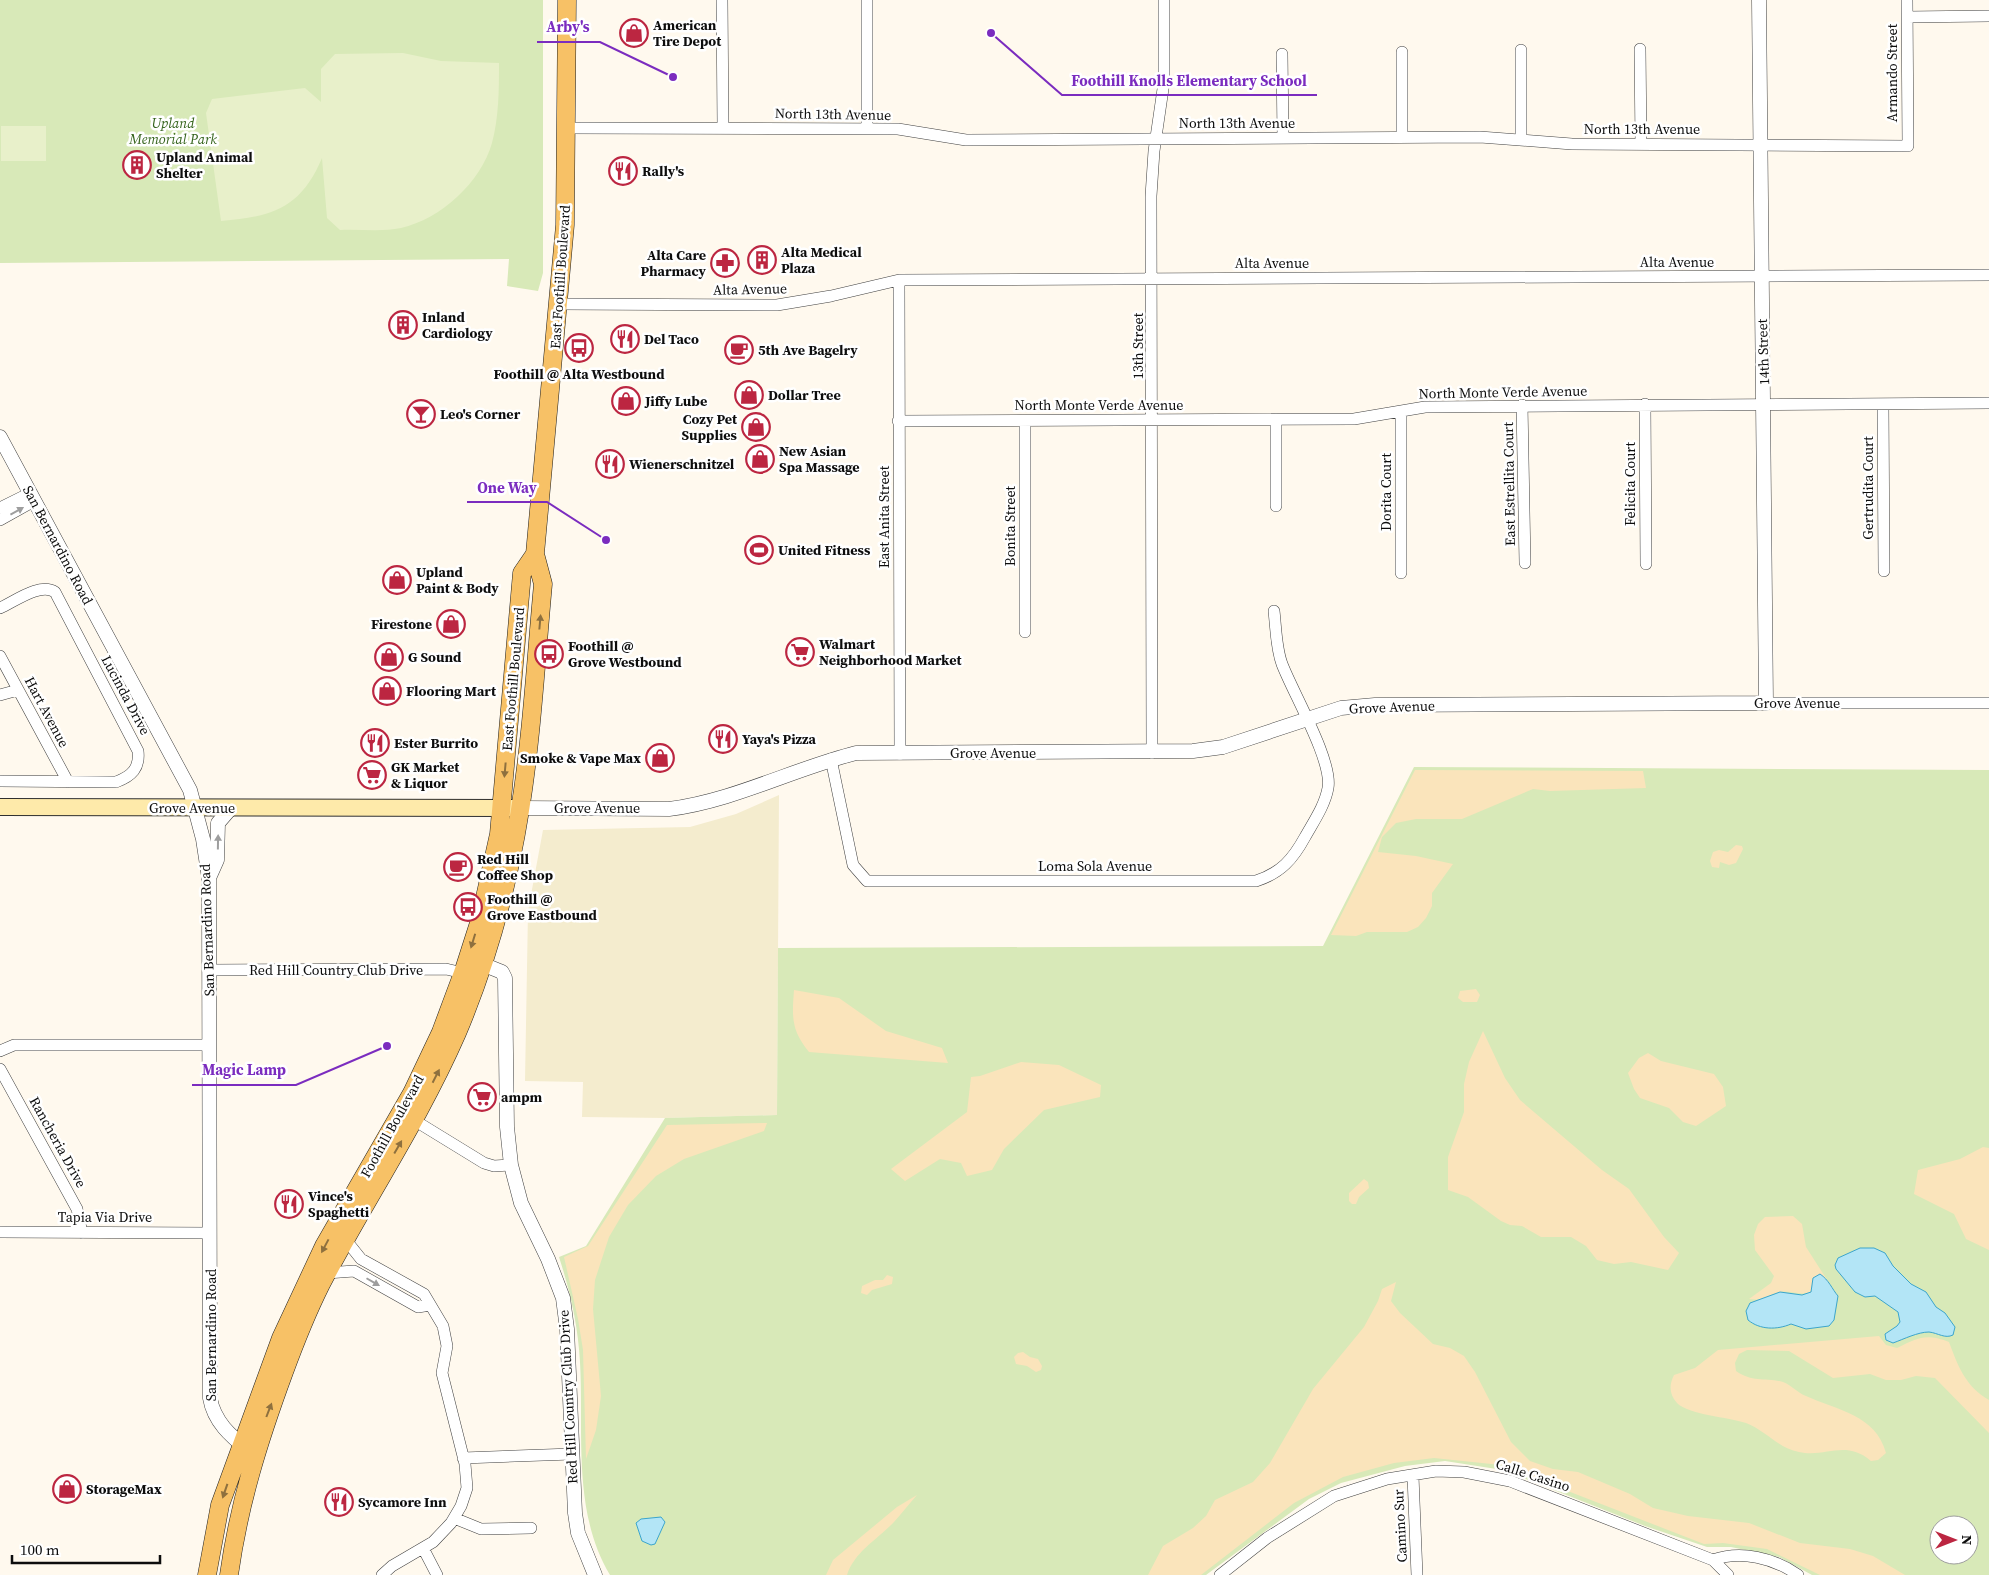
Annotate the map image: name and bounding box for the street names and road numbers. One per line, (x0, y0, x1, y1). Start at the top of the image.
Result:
street label: Armando Street (1882, 23, 1902, 122)
street label: North 13th Avenue (775, 103, 891, 125)
street label: North 13th Avenue (1179, 113, 1295, 133)
street label: North 13th Avenue (1584, 119, 1700, 139)
street label: East Foothill Boulevard (545, 204, 575, 350)
street label: Alta Avenue (1640, 252, 1714, 272)
street label: Alta Avenue (1235, 253, 1309, 273)
street label: Alta Avenue (713, 278, 787, 300)
street label: 13th Street (1128, 312, 1148, 379)
street label: 14th Street (1752, 318, 1774, 386)
street label: North Monte Verde Avenue (1418, 381, 1588, 403)
street label: North Monte Verde Avenue (1015, 395, 1183, 415)
street label: East Estrellita Court (1498, 421, 1520, 546)
street label: Gertrudita Court (1858, 436, 1878, 540)
street label: Felicita Court (1620, 442, 1640, 526)
street label: Dorita Court (1376, 453, 1396, 531)
street label: East Anita Street (874, 465, 894, 568)
street label: San Bernardino Road (18, 482, 98, 608)
street label: Bonita Street (1000, 485, 1020, 566)
street label: East Foothill Boulevard (497, 606, 529, 752)
street label: Lucinda Drive (97, 652, 155, 738)
street label: Hart Avenue (20, 673, 74, 751)
street label: Grove Avenue (1754, 693, 1840, 713)
street label: Grove Avenue (1349, 696, 1435, 718)
street label: Grove Avenue (950, 743, 1036, 763)
street label: Grove Avenue (149, 798, 235, 818)
street label: Grove Avenue (554, 798, 640, 818)
street label: Loma Sola Avenue (1038, 856, 1152, 876)
street label: San Bernardino Road (195, 863, 219, 997)
street label: Red Hill Country Club Drive (249, 960, 423, 980)
street label: Foothill Boulevard (355, 1071, 429, 1181)
street label: Rancheria Drive (25, 1093, 91, 1191)
street label: Tapia Via Drive (58, 1207, 152, 1227)
street label: San Bernardino Road (201, 1269, 221, 1401)
street label: Red Hill Country Club Drive (553, 1309, 583, 1485)
street label: Calle Casino (1493, 1454, 1573, 1497)
street label: Camino Sur (1388, 1489, 1412, 1563)

